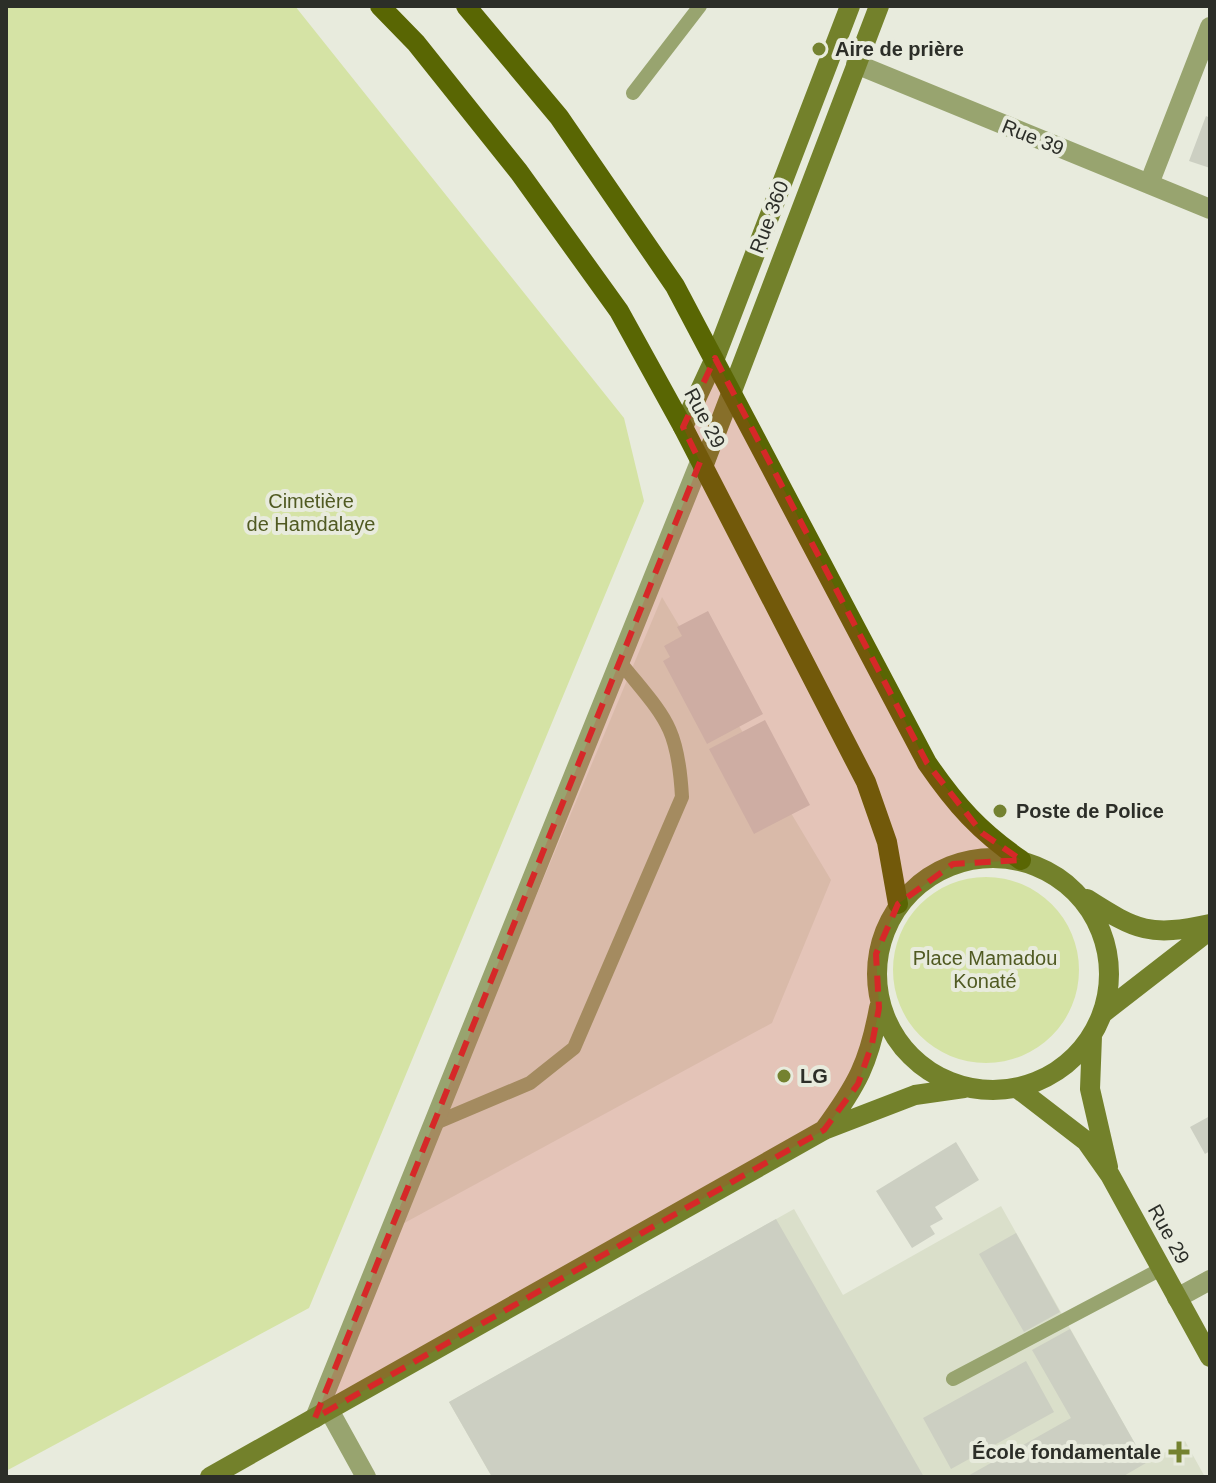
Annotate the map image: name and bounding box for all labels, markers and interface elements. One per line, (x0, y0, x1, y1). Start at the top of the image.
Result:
place label: Aire de prière (835, 38, 964, 60)
marker: Aire de prière (810, 40, 828, 58)
street label: Rue 39 (999, 115, 1067, 159)
street label: Rue 360 (745, 178, 793, 256)
street label: Rue 29 (680, 384, 730, 452)
park label: Cimetière de Hamdalaye (247, 490, 375, 535)
place label: Poste de Police (1016, 800, 1164, 822)
marker: Poste de Police (991, 802, 1009, 820)
park label: Place Mamadou Konaté (913, 947, 1057, 992)
place label: LG (800, 1065, 828, 1087)
marker: LG (775, 1067, 793, 1085)
street label: Rue 29 (1144, 1200, 1194, 1268)
place label: École fondamentale (972, 1441, 1161, 1463)
marker: École fondamentale (1168, 1441, 1190, 1463)

